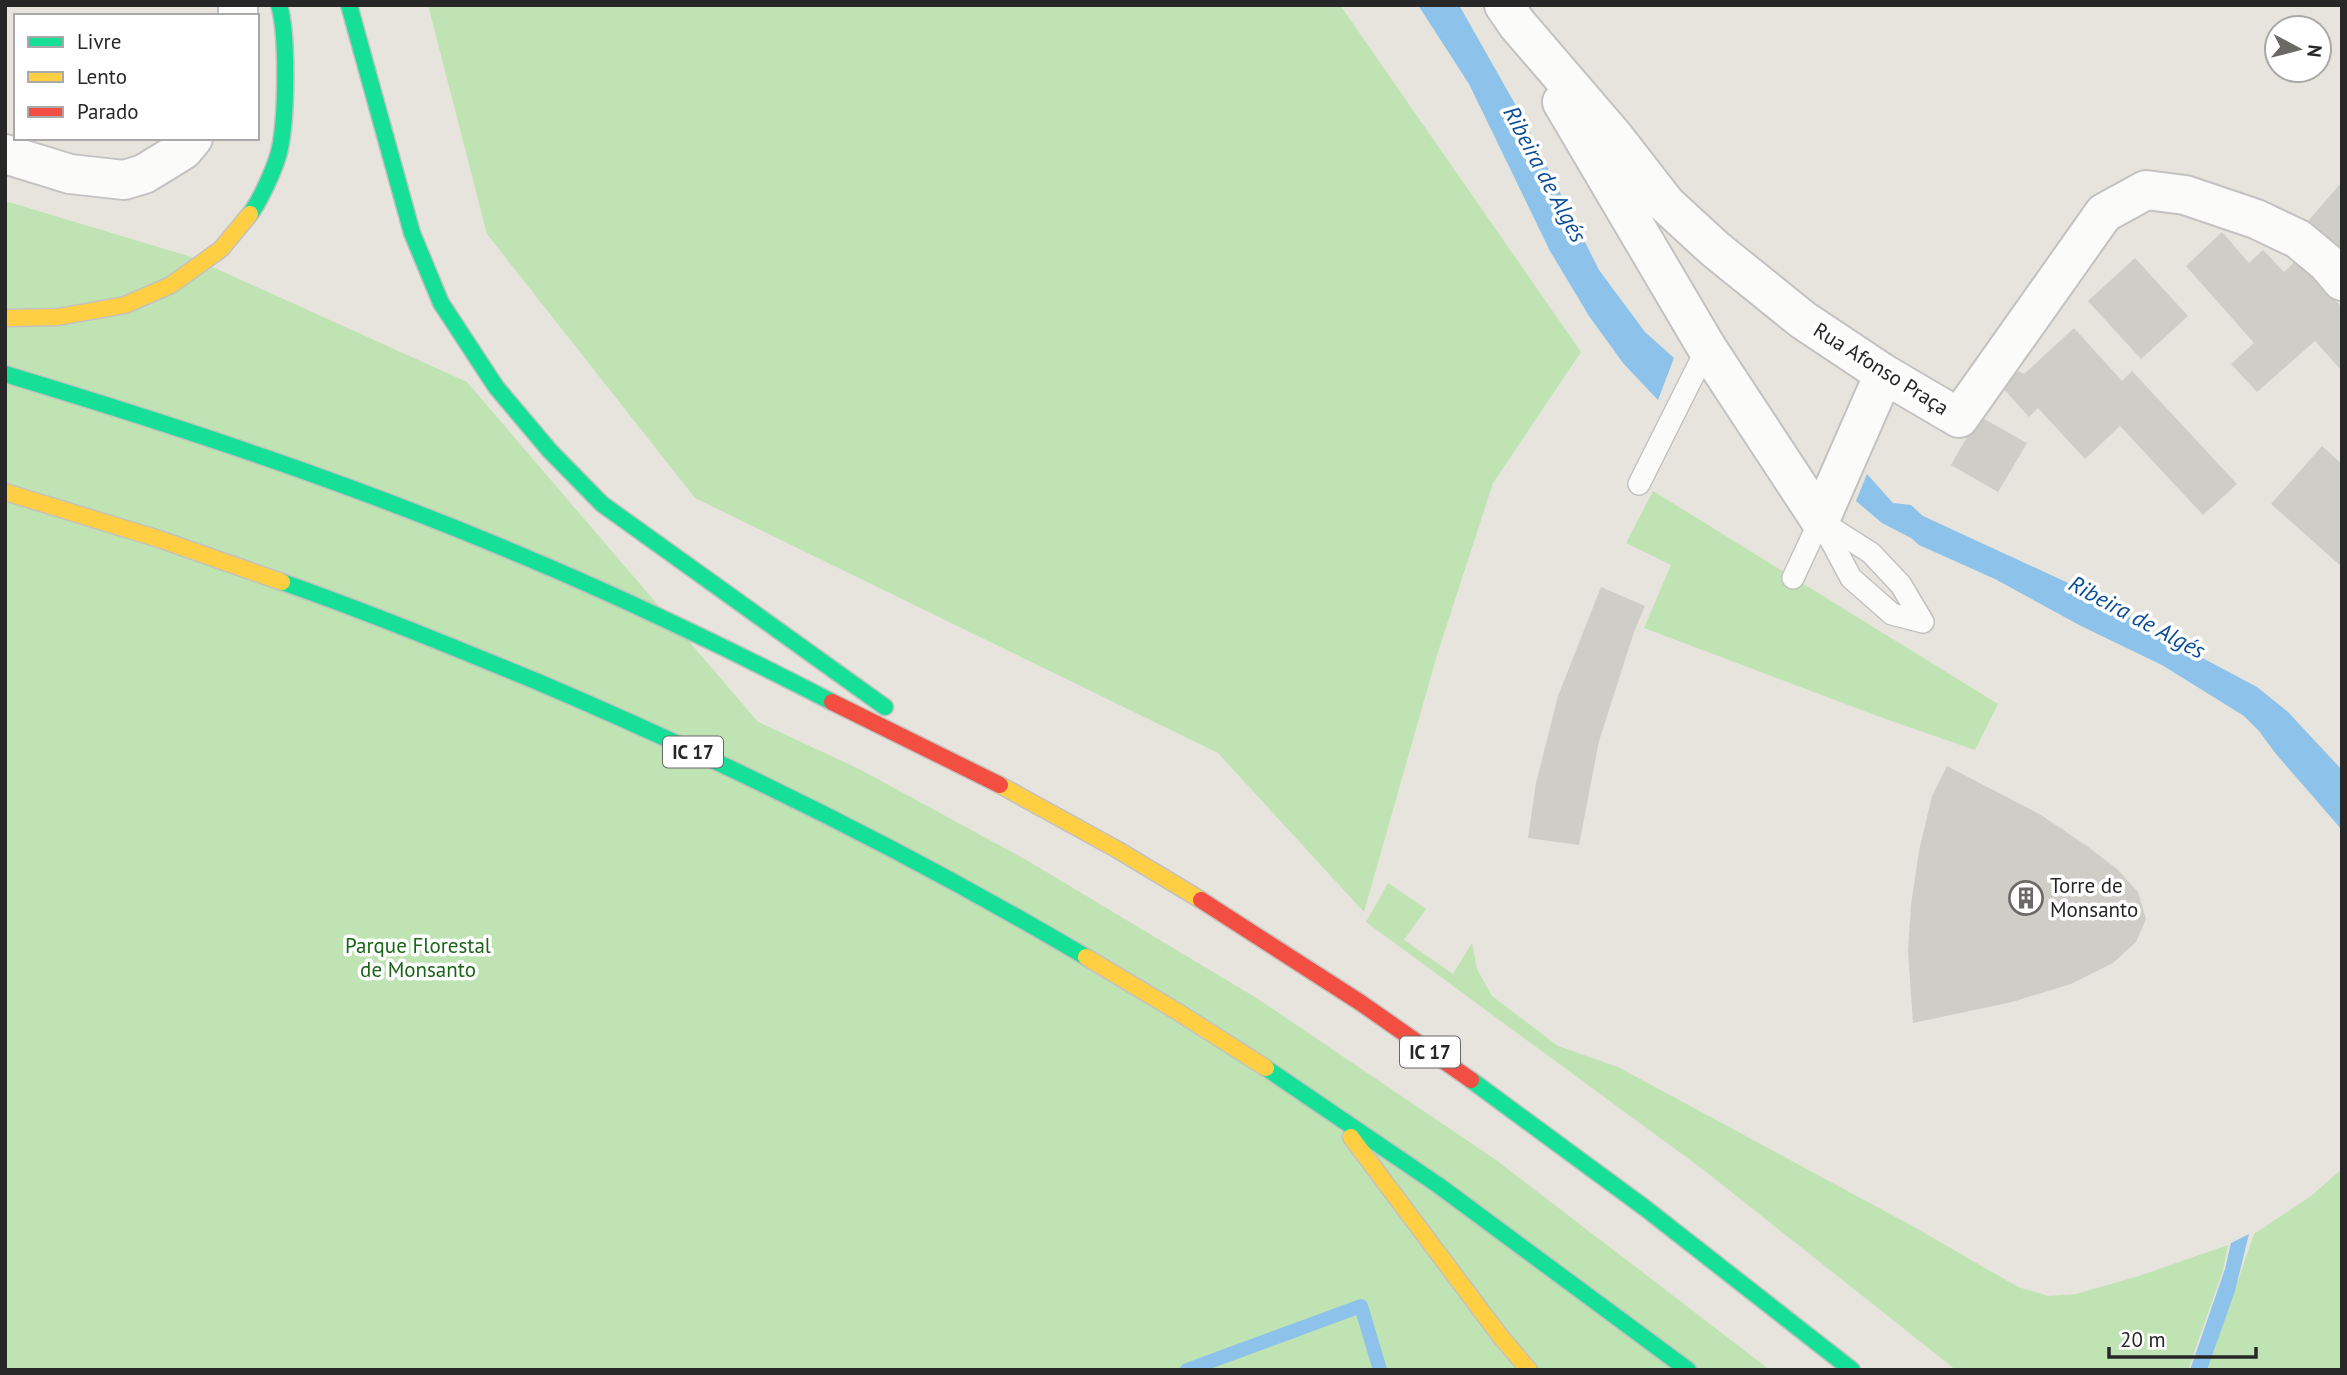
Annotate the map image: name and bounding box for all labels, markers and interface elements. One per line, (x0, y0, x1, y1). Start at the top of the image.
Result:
legend (14, 14, 259, 140)
north arrow (2263, 14, 2333, 84)
text: Livre (77, 28, 121, 55)
text: N (2302, 43, 2328, 59)
text: Lento (77, 63, 127, 90)
text: Parado (77, 98, 139, 125)
water label: Ribeira de Algés (1497, 101, 1594, 248)
street label: Rua Afonso Praça (1809, 316, 1954, 421)
water label: Ribeira de Algés (2064, 568, 2211, 665)
road number: IC 17 (663, 736, 723, 768)
place label: Torre de Monsanto (2050, 872, 2138, 923)
building icon: Torre de Monsanto (2007, 879, 2045, 917)
park label: Parque Florestal de Monsanto (345, 932, 491, 983)
road number: IC 17 (1400, 1036, 1460, 1068)
scale bar (2109, 1316, 2256, 1360)
text: 20 m (2120, 1326, 2166, 1353)

